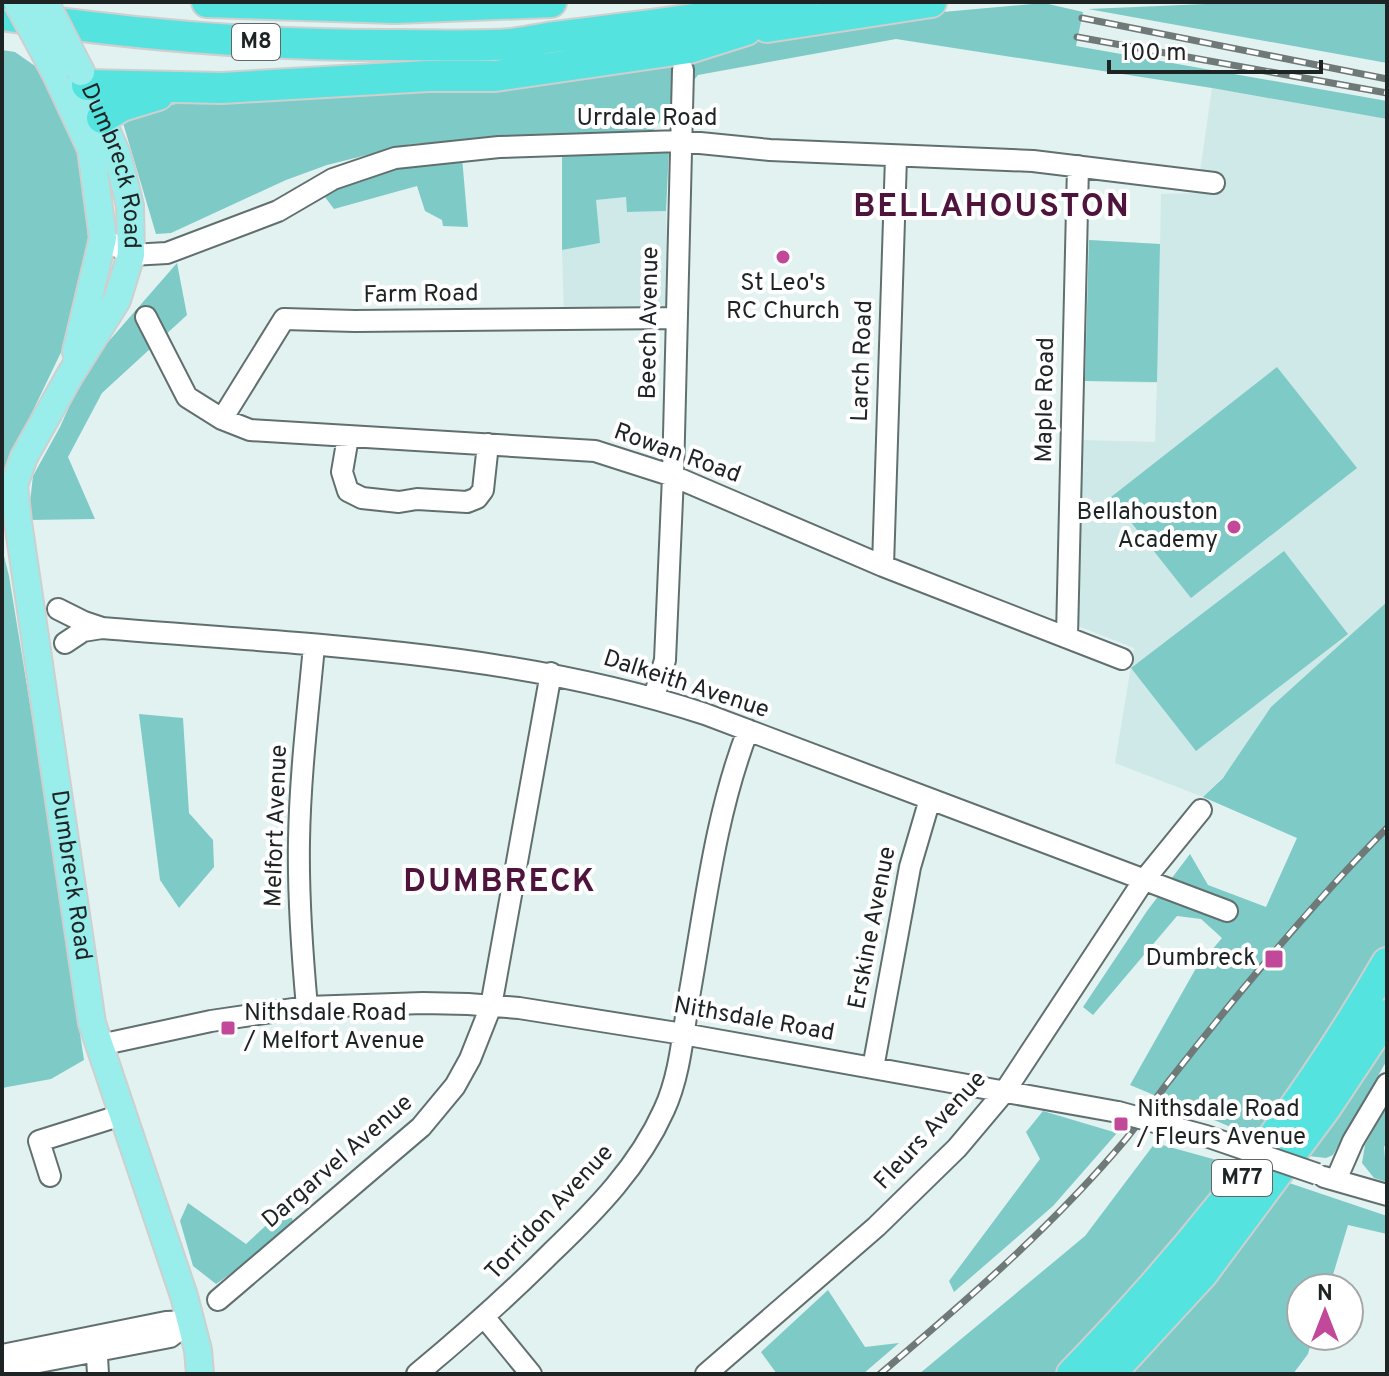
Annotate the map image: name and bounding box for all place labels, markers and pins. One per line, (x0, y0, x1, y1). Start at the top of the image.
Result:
marker: St Leo's RC Church (774, 248, 792, 266)
place label: St Leo's RC Church (726, 269, 840, 327)
place label: Bellahouston Academy (1077, 498, 1218, 556)
marker: Bellahouston Academy (1225, 518, 1243, 536)
place label: Dumbreck (1145, 944, 1256, 974)
marker: Dumbreck (1263, 948, 1285, 970)
place label: Nithsdale Road / Melfort Avenue (243, 999, 424, 1057)
marker: Nithsdale Road / Melfort Avenue (219, 1019, 237, 1037)
place label: Nithsdale Road / Fleurs Avenue (1136, 1095, 1306, 1153)
marker: Nithsdale Road / Fleurs Avenue (1112, 1115, 1130, 1133)

